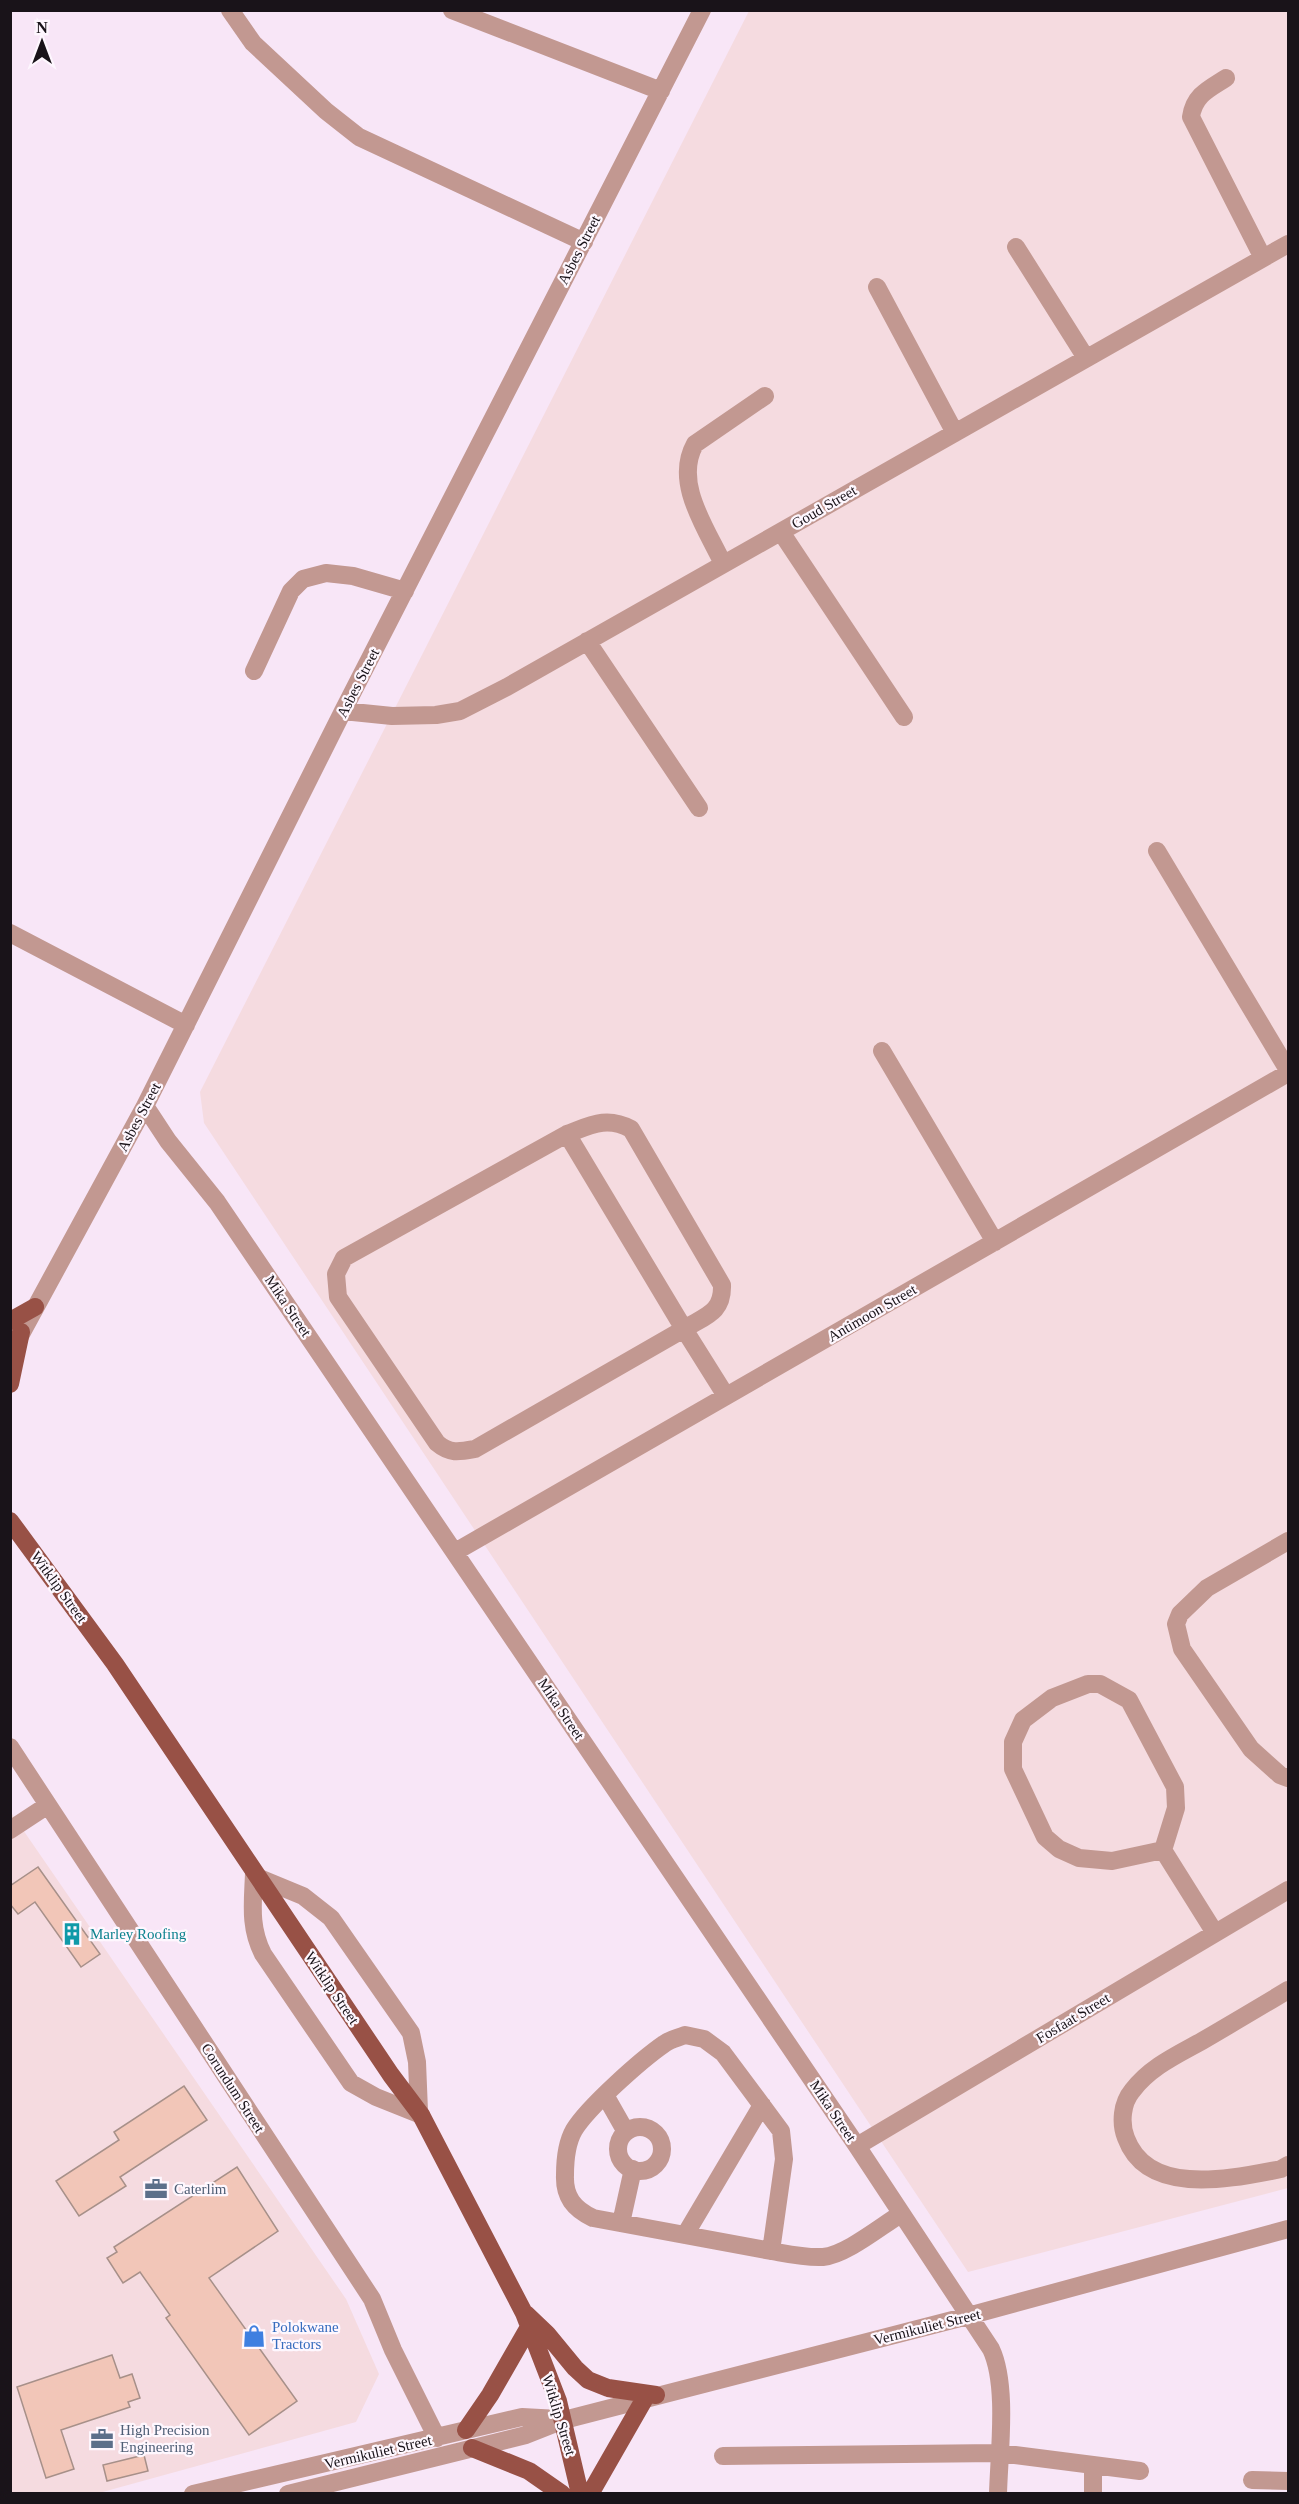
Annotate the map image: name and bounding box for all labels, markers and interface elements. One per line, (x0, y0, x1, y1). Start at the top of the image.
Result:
north arrow (12, 12, 72, 72)
text: N (36, 19, 48, 36)
street label: Asbes Street (555, 212, 604, 287)
street label: Goud Street (789, 482, 860, 532)
street label: Asbes Street (334, 645, 383, 720)
street label: Asbes Street (114, 1079, 164, 1154)
street label: Mika Street (262, 1272, 315, 1340)
street label: Antimoon Street (825, 1281, 920, 1345)
street label: Witklip Street (28, 1548, 91, 1626)
street label: Mika Street (535, 1675, 588, 1743)
building icon: Marley Roofing (59, 1921, 85, 1947)
place label: Marley Roofing (90, 1926, 187, 1942)
street label: Witklip Street (302, 1949, 363, 2028)
street label: Fosfaat Street (1033, 1989, 1113, 2046)
street label: Corundum Street (198, 2040, 268, 2136)
street label: Mika Street (807, 2077, 860, 2145)
office icon: Caterlim (143, 2176, 169, 2202)
place label: Caterlim (174, 2181, 227, 2197)
street label: Vermikuliet Street (872, 2306, 983, 2348)
place label: Polokwane Tractors (272, 2319, 339, 2352)
shop icon: Polokwane Tractors (241, 2323, 267, 2349)
street label: Witklip Street (539, 2373, 579, 2458)
place label: High Precision Engineering (120, 2422, 210, 2455)
office icon: High Precision Engineering (89, 2426, 115, 2452)
street label: Vermikuliet Street (323, 2432, 434, 2472)

